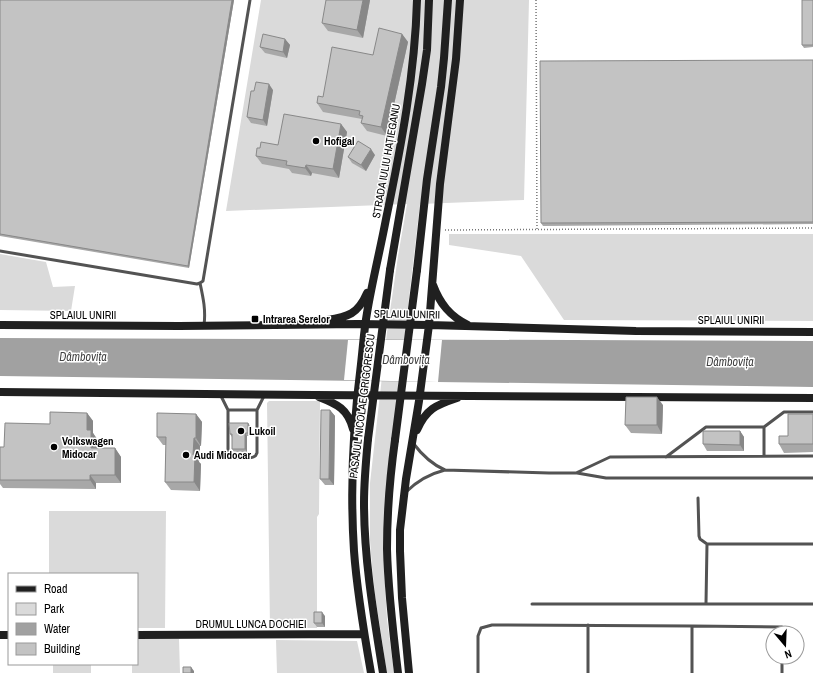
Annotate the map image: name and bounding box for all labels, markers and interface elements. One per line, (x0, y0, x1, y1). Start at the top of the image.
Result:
street label: STRADA IULIU HAȚIEGANU (369, 103, 403, 219)
place label: Hofigal (324, 134, 355, 148)
marker: Hofigal (311, 136, 321, 146)
street label: SPLAIUL UNIRII (374, 306, 440, 322)
street label: SPLAIUL UNIRII (50, 308, 116, 322)
place label: Intrarea Serelor (263, 312, 330, 326)
street label: SPLAIUL UNIRII (698, 313, 764, 327)
marker: Intrarea Serelor (250, 314, 260, 324)
street label: PASAJUL NICOLAE GRIGORESCU (346, 333, 378, 479)
water label: Dâmbovița (59, 349, 107, 365)
water label: Dâmbovița (382, 352, 430, 368)
water label: Dâmbovița (706, 354, 754, 370)
place label: Lukoil (249, 424, 276, 438)
marker: Lukoil (236, 426, 246, 436)
place label: Volkswagen Midocar (62, 434, 113, 461)
marker: Volkswagen Midocar (49, 442, 59, 452)
place label: Audi Midocar (194, 448, 252, 462)
marker: Audi Midocar (181, 450, 191, 460)
legend (8, 573, 138, 665)
text: Road (44, 581, 68, 597)
text: Park (44, 601, 64, 617)
street label: DRUMUL LUNCA DOCHIEI (196, 617, 306, 631)
text: Water (44, 621, 71, 637)
north arrow (765, 625, 805, 665)
text: Building (44, 641, 81, 657)
text: N (783, 647, 794, 662)

